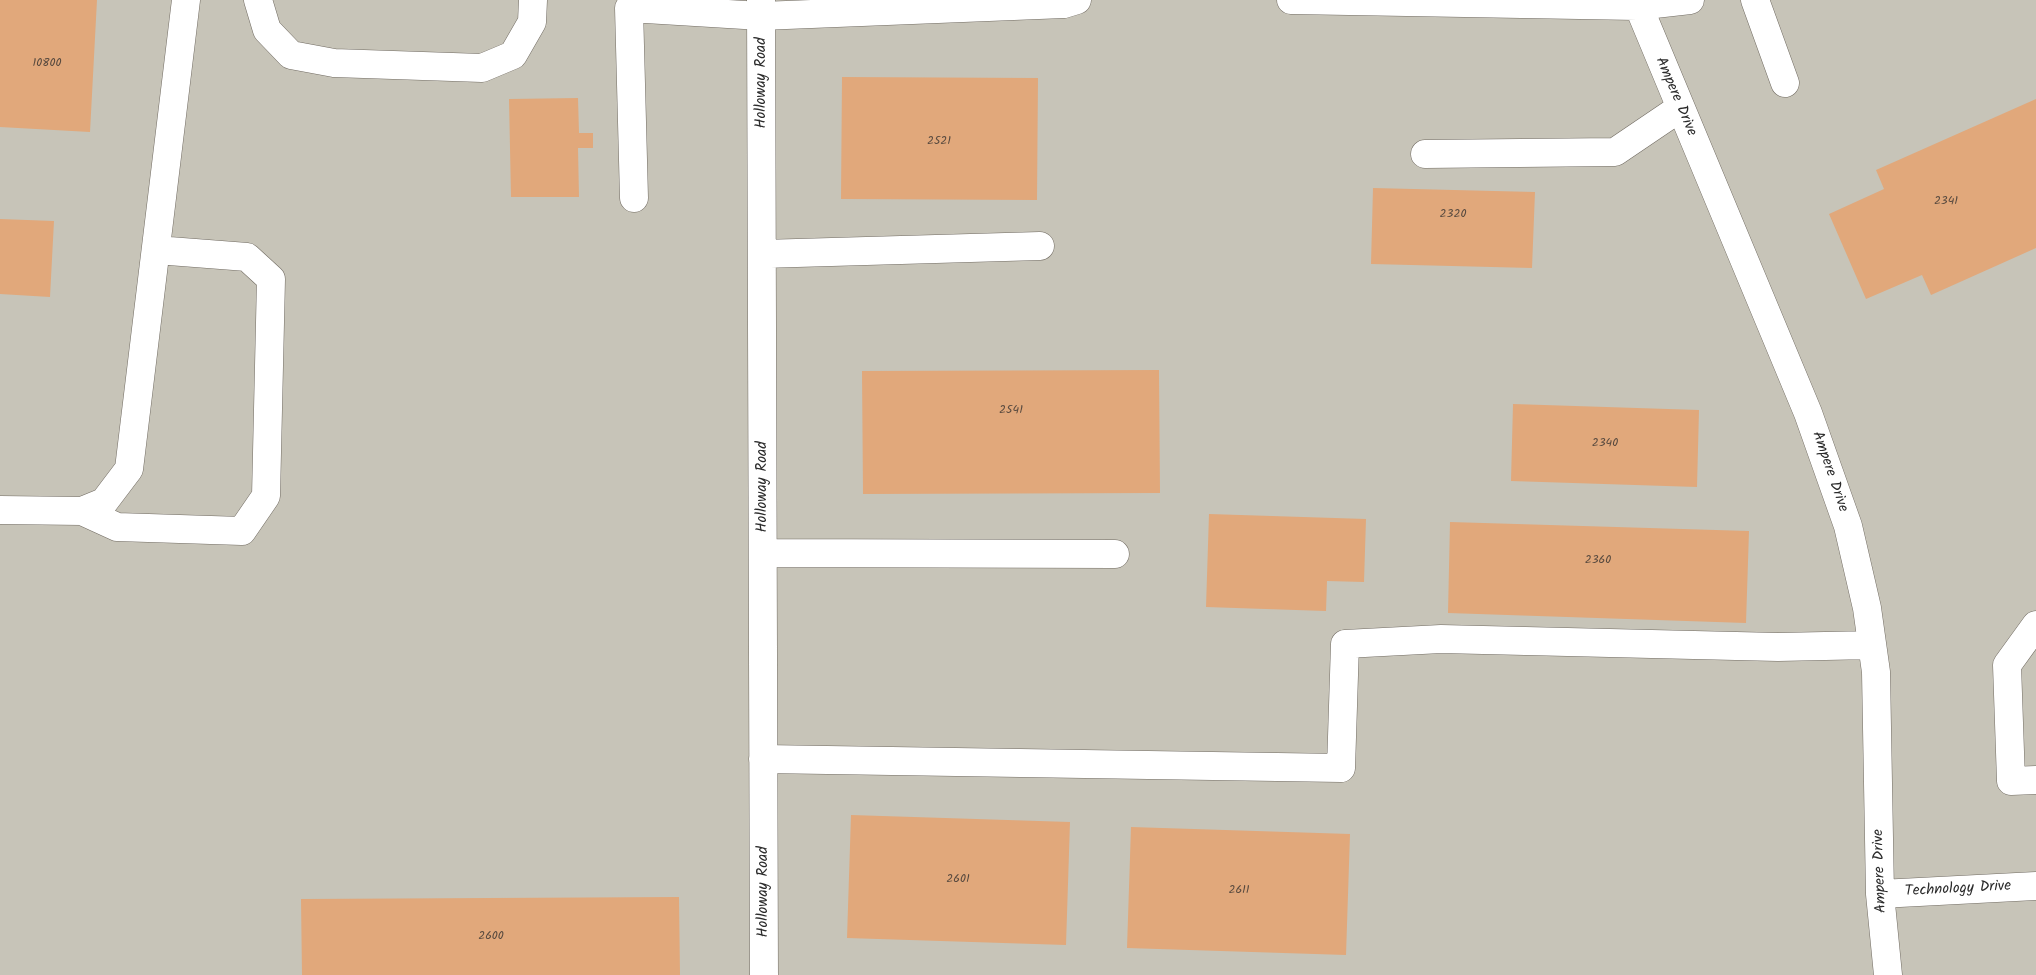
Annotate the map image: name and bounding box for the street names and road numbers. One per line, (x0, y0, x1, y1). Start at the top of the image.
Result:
street label: Holloway Road (753, 37, 771, 129)
street label: Ampere Drive (1650, 55, 1700, 139)
street label: Ampere Drive (1807, 429, 1851, 515)
street label: Holloway Road (754, 441, 772, 533)
street label: Ampere Drive (1871, 829, 1891, 913)
street label: Holloway Road (755, 846, 773, 938)
street label: Technology Drive (1904, 878, 2012, 902)

